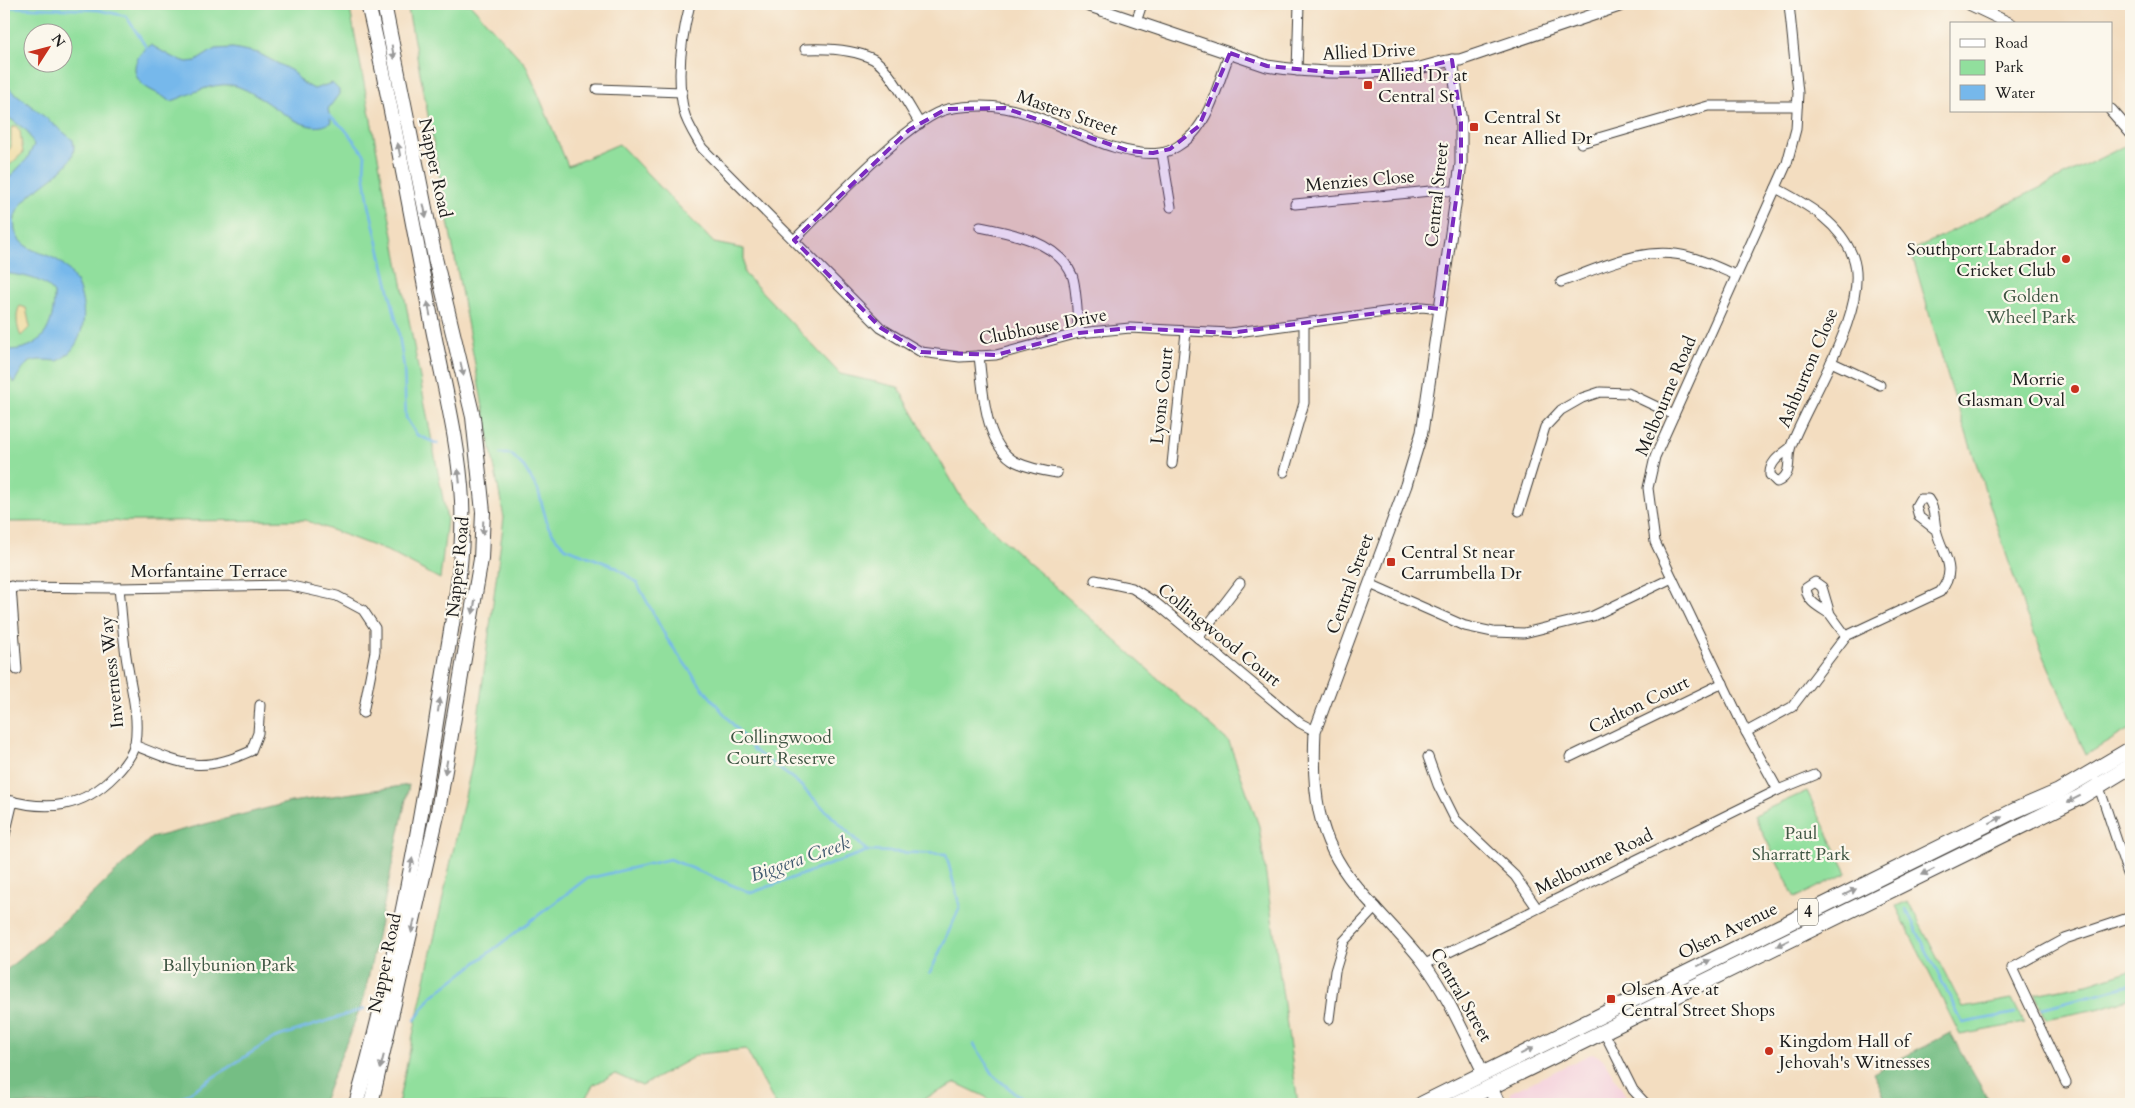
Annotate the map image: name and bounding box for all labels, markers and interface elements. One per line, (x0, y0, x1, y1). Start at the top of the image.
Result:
north arrow (22, 22, 72, 72)
legend (1950, 22, 2112, 112)
text: N (47, 30, 69, 51)
text: Road (1995, 33, 2028, 53)
street label: Allied Drive (1322, 37, 1416, 67)
one-way arrow (389, 44, 397, 60)
text: Park (1995, 57, 2024, 77)
place label: Allied Dr at Central St (1378, 63, 1467, 109)
marker: Allied Dr at Central St (1362, 79, 1374, 91)
text: Water (1994, 83, 2036, 103)
street label: Masters Street (1013, 84, 1121, 142)
place label: Central St near Allied Dr (1484, 105, 1593, 151)
street label: Napper Road (412, 116, 458, 221)
marker: Central St near Allied Dr (1468, 121, 1480, 133)
one-way arrow (394, 141, 402, 157)
street label: Central Street (1419, 141, 1455, 248)
street label: Menzies Close (1304, 164, 1416, 198)
one-way arrow (421, 203, 429, 218)
place label: Southport Labrador Cricket Club (1907, 237, 2056, 283)
marker: Southport Labrador Cricket Club (2060, 253, 2072, 265)
park label: Golden Wheel Park (1985, 284, 2076, 330)
one-way arrow (425, 301, 433, 317)
street label: Clubhouse Drive (977, 302, 1109, 352)
street label: Ashburton Close (1772, 304, 1844, 432)
street label: Melbourne Road (1629, 332, 1703, 460)
street label: Lyons Court (1145, 346, 1180, 445)
one-way arrow (458, 362, 466, 377)
place label: Morrie Glasman Oval (1957, 367, 2065, 413)
marker: Morrie Glasman Oval (2069, 383, 2081, 395)
one-way arrow (455, 467, 463, 483)
street label: Napper Road (440, 515, 476, 619)
one-way arrow (478, 520, 486, 536)
street label: Central Street (1320, 530, 1380, 638)
place label: Central St near Carrumbella Dr (1401, 540, 1522, 586)
marker: Central St near Carrumbella Dr (1385, 556, 1397, 568)
street label: Morfantaine Terrace (130, 559, 288, 584)
street label: Collingwood Court (1152, 577, 1286, 693)
one-way arrow (469, 599, 477, 615)
street label: Inverness Way (94, 614, 130, 729)
street label: Carlton Court (1585, 670, 1694, 740)
one-way arrow (435, 697, 443, 713)
park label: Collingwood Court Reserve (726, 725, 836, 771)
one-way arrow (441, 759, 449, 775)
one-way arrow (2067, 795, 2081, 803)
one-way arrow (1989, 816, 2003, 824)
park label: Paul Sharratt Park (1752, 821, 1851, 867)
street label: Melbourne Road (1531, 822, 1658, 901)
water label: Biggera Creek (746, 830, 854, 888)
one-way arrow (407, 858, 415, 873)
one-way arrow (1921, 867, 1936, 876)
one-way arrow (1843, 887, 1857, 895)
street label: Olsen Avenue (1674, 896, 1782, 966)
road number: 4 (1798, 899, 1818, 926)
street label: Napper Road (362, 910, 408, 1015)
one-way arrow (408, 919, 416, 935)
one-way arrow (1776, 940, 1790, 948)
street label: Central Street (1424, 943, 1498, 1047)
park label: Ballybunion Park (163, 953, 296, 978)
one-way arrow (1697, 959, 1711, 967)
place label: Olsen Ave at Central Street Shops (1621, 977, 1775, 1023)
marker: Olsen Ave at Central Street Shops (1605, 993, 1617, 1005)
place label: Kingdom Hall of Jehovah's Witnesses (1776, 1029, 1930, 1075)
marker: Kingdom Hall of Jehovah's Witnesses (1763, 1045, 1775, 1057)
one-way arrow (1520, 1047, 1534, 1055)
one-way arrow (378, 1054, 386, 1069)

